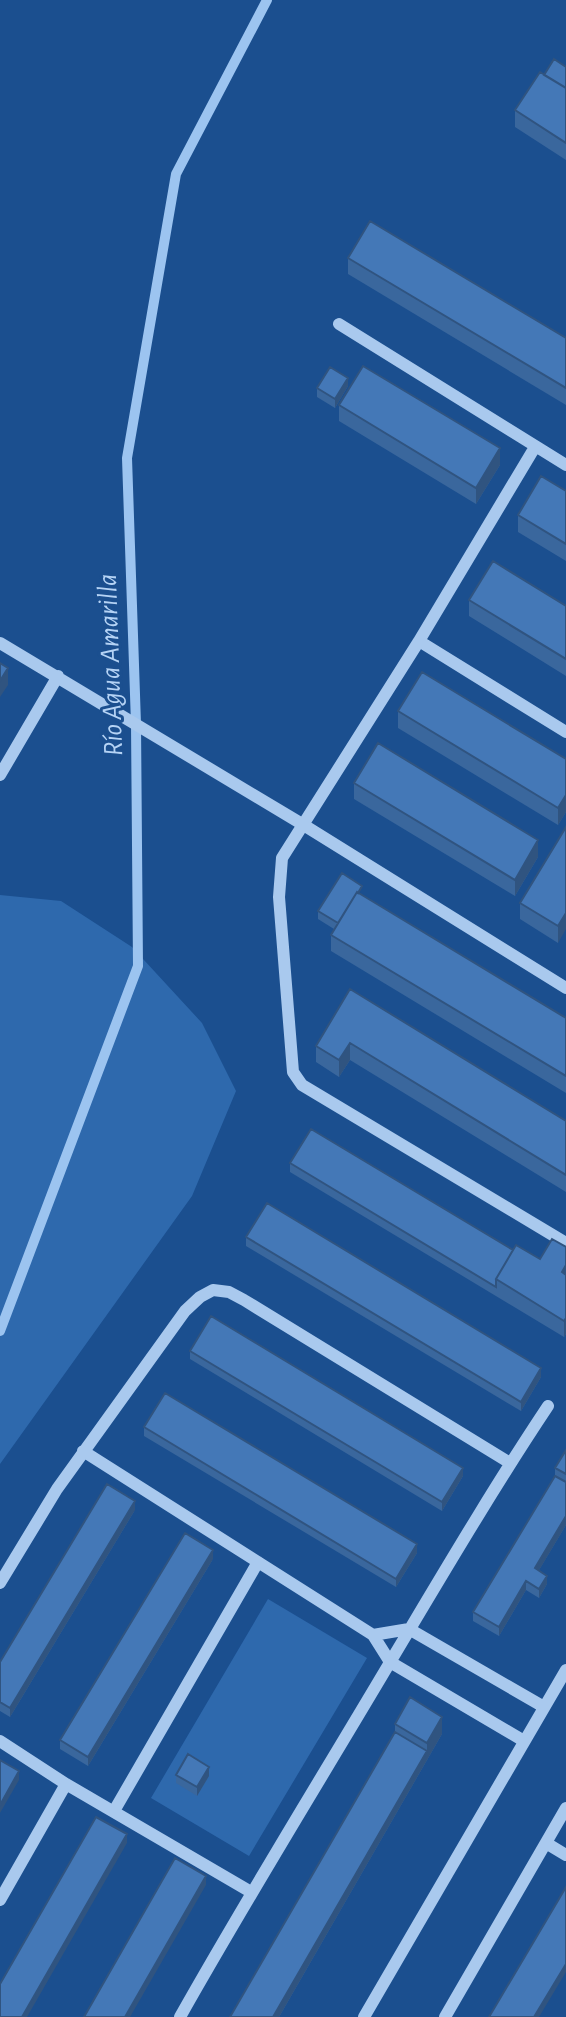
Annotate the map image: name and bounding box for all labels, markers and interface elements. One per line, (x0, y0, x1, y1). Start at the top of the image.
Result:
water label: Río Agua Amarilla (94, 573, 128, 757)

